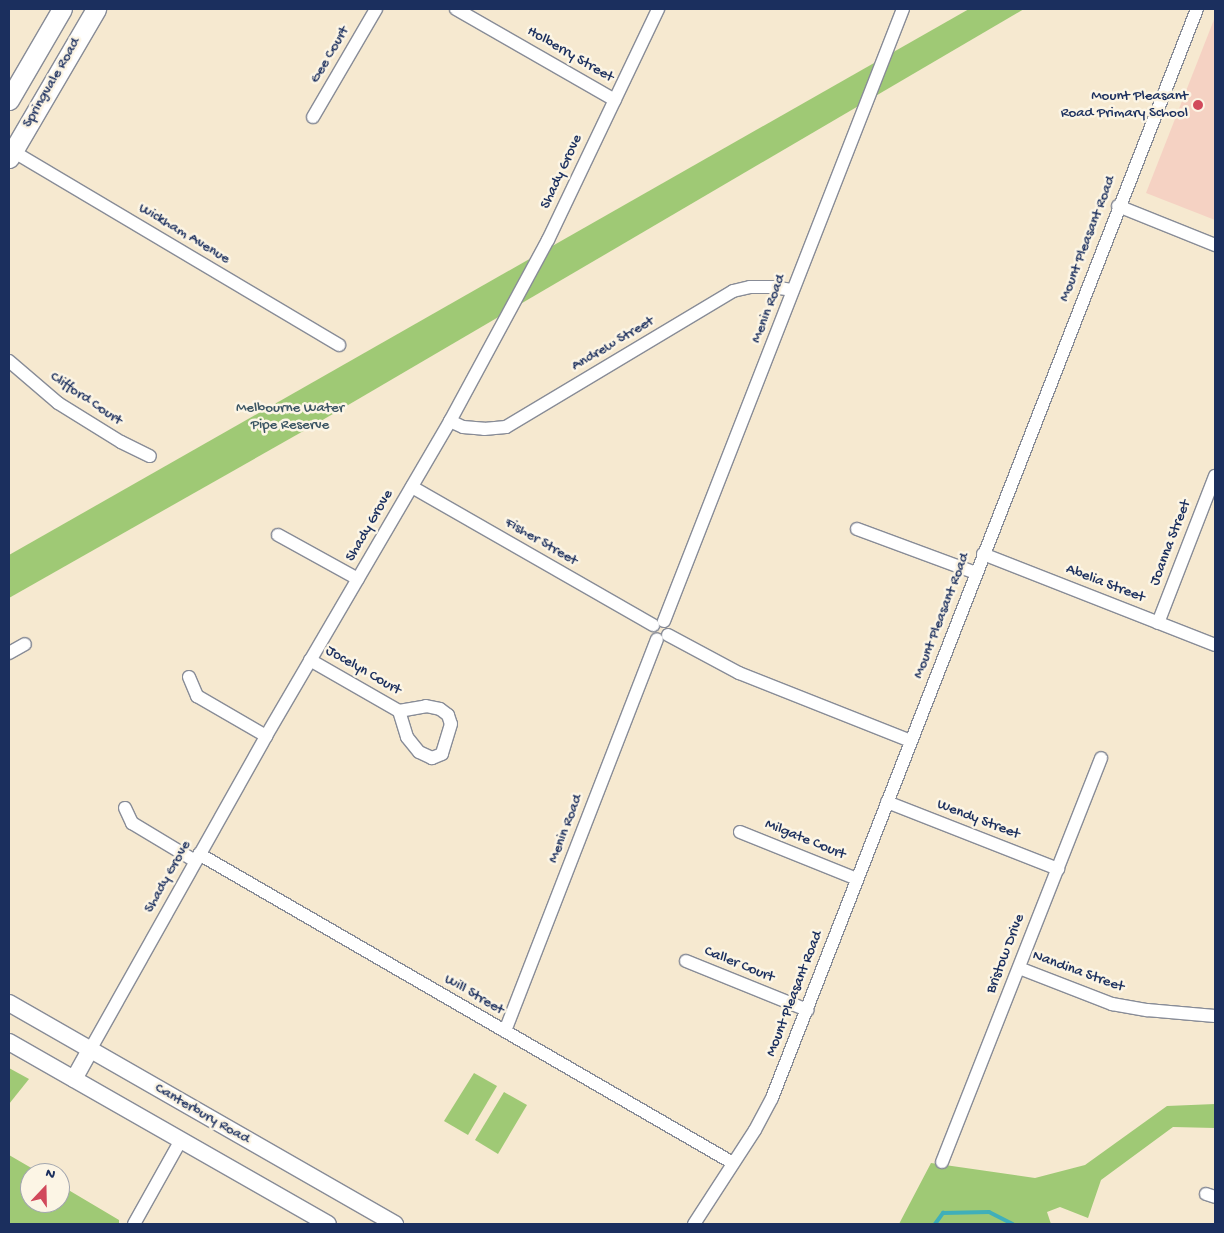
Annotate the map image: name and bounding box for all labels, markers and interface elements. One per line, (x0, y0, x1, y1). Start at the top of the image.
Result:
street label: Gee Court (306, 23, 354, 87)
street label: Holberry Street (524, 23, 616, 87)
street label: Springvale Road (19, 35, 85, 131)
place label: Mount Pleasant Road Primary School (1061, 87, 1188, 122)
marker: Mount Pleasant Road Primary School (1192, 99, 1204, 111)
street label: Shady Grove (537, 132, 587, 212)
street label: Mount Pleasant Road (1056, 174, 1120, 304)
street label: Wickham Avenue (135, 200, 233, 268)
street label: Menin Road (748, 272, 790, 346)
street label: Andrew Street (569, 312, 657, 376)
street label: Clifford Court (46, 368, 126, 430)
park label: Melbourne Water Pipe Reserve (236, 399, 344, 434)
street label: Shady Grove (342, 487, 398, 565)
street label: Joanna Street (1146, 498, 1196, 588)
street label: Fisher Street (501, 514, 581, 570)
street label: Mount Pleasant Road (910, 551, 974, 681)
street label: Abelia Street (1063, 561, 1147, 607)
street label: Jocelyn Court (322, 642, 404, 700)
street label: Menin Road (545, 792, 587, 866)
street label: Wendy Street (934, 796, 1022, 844)
street label: Milgate Court (762, 816, 848, 864)
street label: Shady Grove (141, 838, 195, 916)
street label: Bristow Drive (983, 912, 1029, 996)
street label: Mount Pleasant Road (763, 929, 827, 1059)
street label: Caller Court (701, 943, 777, 987)
street label: Nandina Street (1030, 947, 1126, 997)
street label: Will Street (441, 971, 507, 1019)
street label: Canterbury Road (151, 1080, 253, 1148)
north arrow (20, 1163, 70, 1213)
text: N (43, 1165, 58, 1184)

